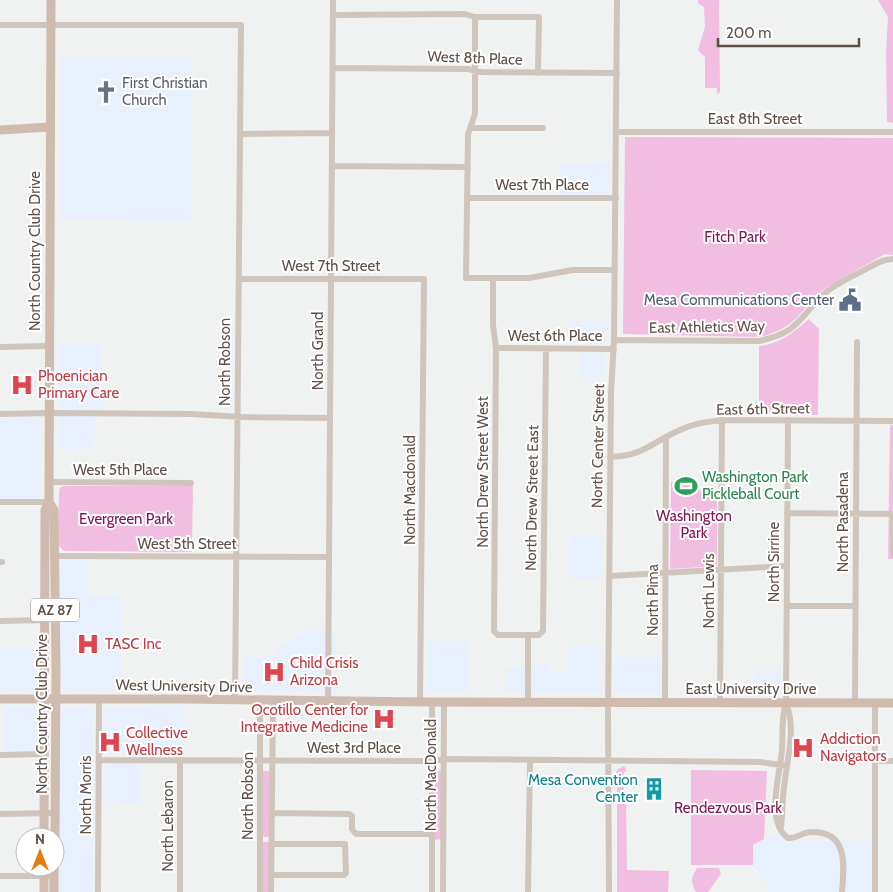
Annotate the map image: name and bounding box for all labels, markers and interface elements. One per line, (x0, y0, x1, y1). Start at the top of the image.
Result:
scale bar (718, 15, 859, 47)
text: 200 m (726, 24, 771, 42)
street label: West 8th Place (427, 47, 523, 69)
place label: First Christian Church (122, 74, 208, 109)
church icon: First Christian Church (93, 79, 119, 105)
street label: East 8th Street (708, 110, 802, 128)
street label: North Country Club Drive (26, 171, 44, 331)
street label: West 7th Place (495, 176, 589, 194)
park label: Fitch Park (704, 228, 766, 246)
street label: West 7th Street (282, 257, 380, 275)
public building icon: Mesa Communications Center (837, 287, 863, 313)
place label: Mesa Communications Center (644, 291, 834, 309)
street label: North Grand (309, 312, 327, 390)
street label: East Athletics Way (649, 317, 766, 337)
street label: North Robson (216, 318, 234, 406)
street label: West 6th Place (508, 327, 603, 345)
place label: Phoenician Primary Care (38, 367, 119, 402)
hospital icon: Phoenician Primary Care (9, 372, 35, 398)
street label: North Center Street (588, 384, 608, 508)
street label: North Drew Street West (474, 396, 492, 548)
street label: East 6th Street (716, 399, 810, 419)
street label: North Drew Street East (522, 425, 542, 571)
street label: North Macdonald (401, 435, 419, 545)
street label: West 5th Place (73, 461, 167, 479)
place label: Washington Park Pickleball Court (702, 468, 808, 503)
street label: North Pasadena (834, 471, 852, 572)
sports icon: Washington Park Pickleball Court (673, 473, 699, 499)
park label: Washington Park (656, 507, 732, 542)
park label: Evergreen Park (79, 510, 173, 528)
street label: North Sirrine (765, 521, 783, 602)
street label: West 5th Street (137, 535, 237, 553)
street label: North Lewis (700, 553, 718, 629)
street label: North Pima (644, 563, 662, 636)
road number: AZ 87 (31, 598, 79, 622)
hospital icon: TASC Inc (75, 631, 101, 657)
street label: North Country Club Drive (33, 634, 51, 794)
place label: TASC Inc (105, 635, 162, 653)
place label: Child Crisis Arizona (290, 654, 358, 689)
hospital icon: Child Crisis Arizona (261, 659, 287, 685)
street label: West University Drive (115, 676, 253, 696)
street label: East University Drive (685, 680, 817, 698)
place label: Ocotillo Center for Integrative Medicine (240, 701, 368, 736)
hospital icon: Ocotillo Center for Integrative Medicine (371, 706, 397, 732)
street label: North MacDonald (422, 719, 440, 831)
place label: Collective Wellness (126, 724, 188, 759)
hospital icon: Collective Wellness (97, 729, 123, 755)
place label: Addiction Navigators (820, 730, 887, 765)
hospital icon: Addiction Navigators (790, 735, 816, 761)
street label: West 3rd Place (307, 739, 401, 757)
street label: North Robson (239, 752, 257, 840)
street label: North Morris (77, 755, 95, 835)
place label: Mesa Convention Center (528, 771, 638, 806)
building icon: Mesa Convention Center (641, 776, 667, 802)
street label: North Lebaron (159, 780, 177, 872)
park label: Rendezvous Park (674, 799, 782, 817)
north arrow (15, 827, 65, 877)
text: N (35, 830, 45, 848)

